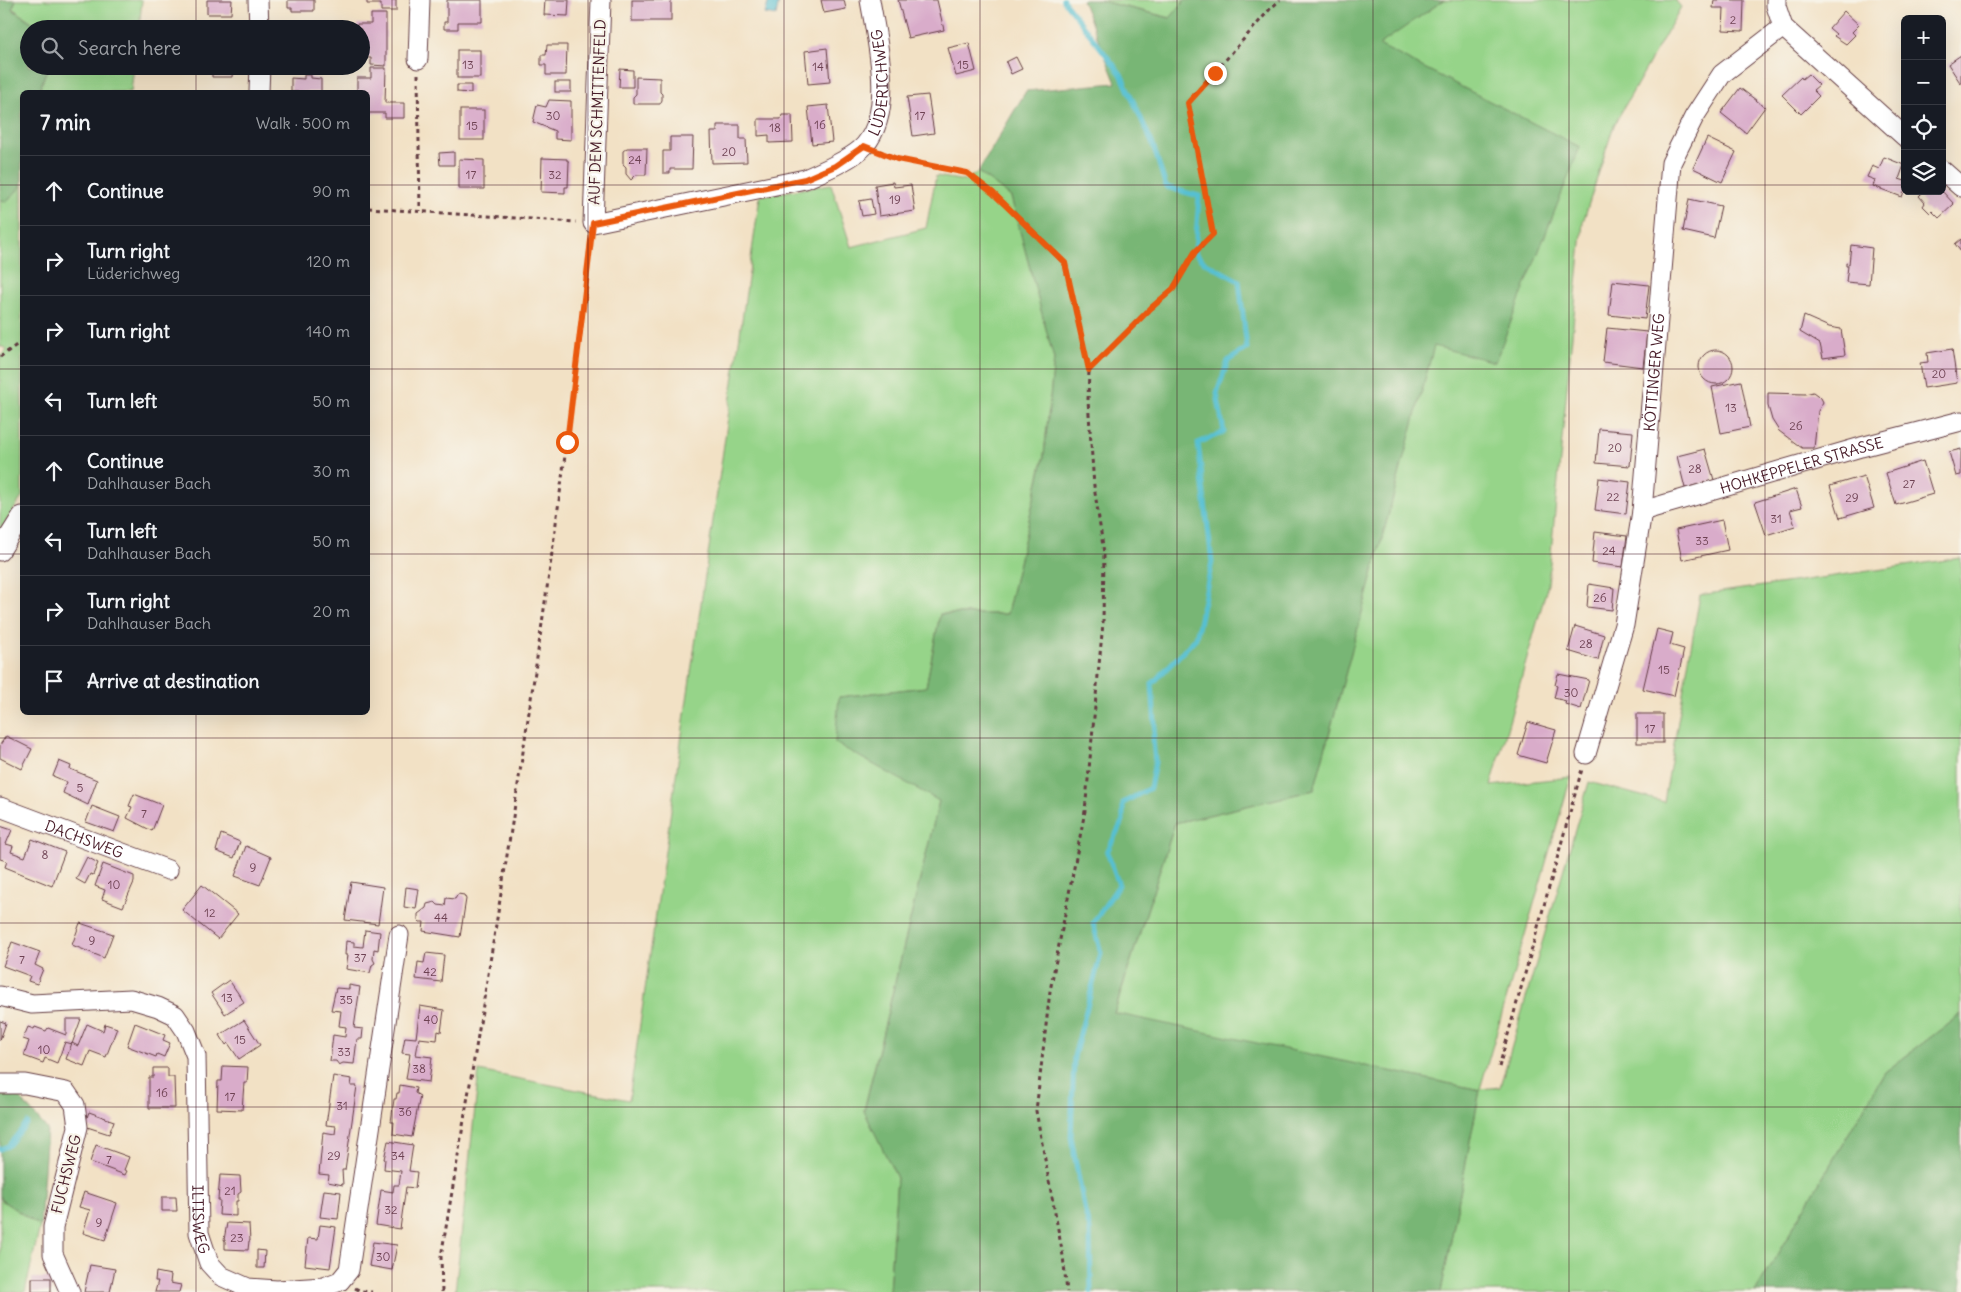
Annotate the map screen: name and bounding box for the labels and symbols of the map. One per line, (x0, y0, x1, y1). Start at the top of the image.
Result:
house number: 2 (1730, 12, 1737, 27)
street label: AUF DEM SCHMITTENFELD (584, 19, 610, 205)
street label: LÜDERICHWEG (863, 28, 891, 139)
house number: 13 (462, 57, 474, 72)
house number: 15 (957, 57, 969, 72)
house number: 14 (812, 59, 824, 74)
route end (1204, 62, 1227, 85)
house number: 30 (546, 108, 560, 123)
house number: 17 (915, 108, 925, 123)
house number: 16 (814, 117, 826, 132)
house number: 15 (466, 118, 478, 133)
house number: 18 (769, 120, 781, 135)
house number: 20 (722, 144, 736, 159)
house number: 24 (628, 152, 642, 167)
house number: 17 (466, 167, 476, 182)
house number: 32 (548, 167, 562, 182)
house number: 19 (889, 192, 901, 207)
street label: KÖTTINGER WEG (1639, 312, 1668, 432)
house number: 20 (1932, 366, 1946, 381)
house number: 13 (1725, 400, 1737, 415)
house number: 26 (1789, 418, 1803, 433)
route start (556, 431, 579, 454)
street label: HOHKEPPELER STRASSE (1718, 432, 1885, 497)
house number: 20 (1608, 440, 1622, 455)
house number: 28 (1688, 461, 1702, 476)
house number: 27 (1903, 476, 1915, 491)
house number: 22 (1606, 489, 1620, 504)
house number: 29 (1845, 490, 1859, 505)
house number: 31 (1770, 511, 1782, 526)
house number: 33 (1695, 533, 1709, 548)
house number: 24 (1602, 543, 1616, 558)
house number: 26 (1593, 590, 1607, 605)
house number: 28 (1579, 636, 1593, 651)
house number: 15 (1658, 662, 1670, 677)
house number: 30 (1564, 685, 1578, 700)
house number: 17 (1645, 721, 1655, 736)
house number: 5 (77, 780, 84, 795)
house number: 7 (141, 806, 147, 821)
street label: DACHSWEG (42, 815, 126, 862)
house number: 8 (42, 847, 49, 862)
house number: 9 (250, 860, 257, 875)
house number: 10 (108, 877, 120, 892)
house number: 12 (204, 905, 216, 920)
house number: 44 (434, 910, 448, 925)
house number: 9 (89, 933, 96, 948)
house number: 37 (354, 950, 366, 965)
house number: 7 (19, 952, 25, 967)
house number: 42 (423, 964, 437, 979)
house number: 13 (221, 990, 233, 1005)
house number: 35 (339, 992, 353, 1007)
house number: 40 (424, 1012, 439, 1027)
house number: 15 (234, 1032, 246, 1047)
house number: 10 (38, 1042, 50, 1057)
house number: 33 (337, 1044, 351, 1059)
house number: 38 (412, 1061, 426, 1076)
house number: 16 (156, 1085, 168, 1100)
house number: 17 (225, 1089, 235, 1104)
house number: 31 (336, 1098, 348, 1113)
house number: 36 (398, 1104, 412, 1119)
street label: FUCHSWEG (47, 1132, 85, 1215)
house number: 29 (327, 1148, 341, 1163)
house number: 34 (391, 1148, 405, 1163)
house number: 7 (106, 1152, 112, 1167)
house number: 21 (224, 1183, 236, 1198)
street label: ILTISWEG (189, 1185, 215, 1256)
house number: 32 (384, 1202, 398, 1217)
house number: 9 (96, 1215, 103, 1230)
house number: 23 (230, 1230, 244, 1245)
house number: 30 (376, 1249, 390, 1264)

